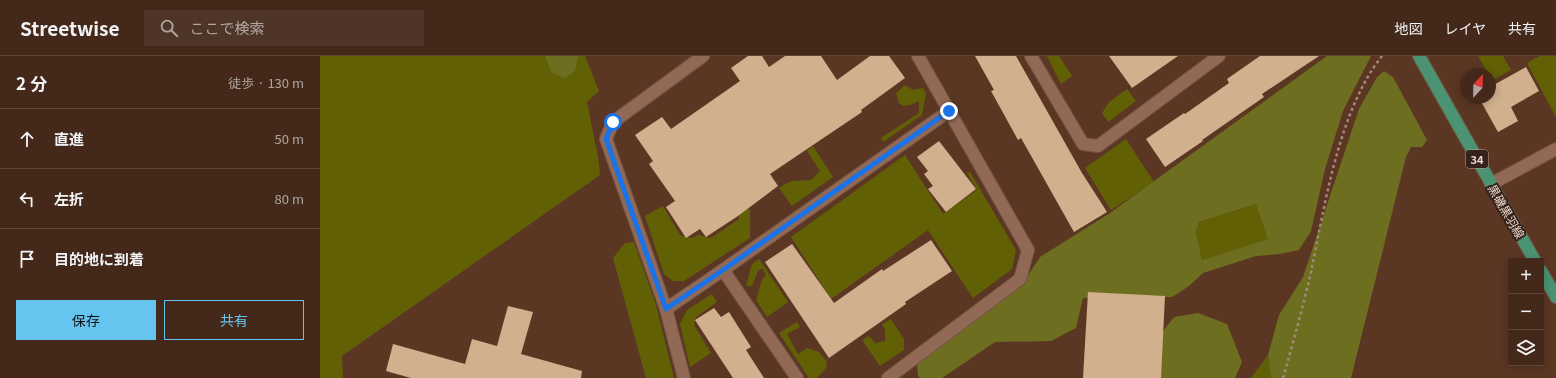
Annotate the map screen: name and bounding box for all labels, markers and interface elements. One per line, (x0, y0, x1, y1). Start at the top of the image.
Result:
search box (144, 10, 424, 46)
text: Streetwise (20, 14, 120, 41)
icon: search (158, 17, 180, 39)
text: ここで検索 (190, 17, 265, 38)
text: 地図 (1394, 18, 1422, 38)
text: レイヤ (1444, 18, 1486, 38)
text: 共有 (1508, 18, 1536, 38)
north arrow (1460, 68, 1496, 104)
text: 2 分 (16, 70, 47, 95)
text: 徒歩 · 130 m (228, 73, 304, 92)
route end (940, 102, 958, 120)
route start (604, 113, 622, 131)
icon: ahead (16, 128, 38, 150)
text: 直進 (54, 128, 84, 149)
text: 50 m (275, 129, 304, 148)
road number: 34 (1466, 150, 1488, 168)
street label: 黒磯黒羽線 (1485, 181, 1529, 241)
icon: left (16, 188, 38, 210)
text: 左折 (54, 188, 84, 209)
text: 80 m (275, 189, 304, 208)
icon: arrive (16, 248, 38, 270)
text: 目的地に到着 (54, 248, 144, 269)
map controls (1508, 258, 1544, 366)
button: + (1508, 258, 1544, 294)
button: − (1508, 294, 1544, 330)
button: 保存 (16, 300, 156, 340)
button: 共有 (164, 300, 304, 340)
button: layers (1508, 330, 1544, 366)

